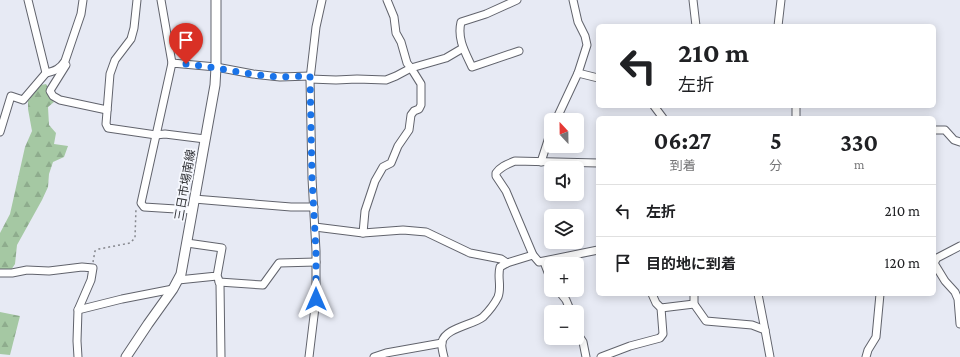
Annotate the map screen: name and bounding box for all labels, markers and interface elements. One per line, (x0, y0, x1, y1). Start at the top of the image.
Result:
pin (169, 23, 203, 64)
icon: arrive (175, 29, 197, 51)
text: 210 m (678, 37, 749, 68)
icon: left (612, 40, 664, 92)
text: 左折 (678, 75, 714, 95)
north arrow (544, 113, 584, 153)
map controls (544, 113, 584, 345)
text: 06:27 (654, 127, 712, 154)
text: 5 (770, 127, 782, 154)
text: 330 (840, 129, 878, 156)
street label: 三日市場南線 (172, 148, 198, 222)
text: m (854, 157, 864, 172)
text: 到着 (670, 158, 696, 173)
text: 分 (769, 158, 782, 173)
button: sound (544, 161, 584, 201)
icon: left (612, 200, 634, 222)
text: 210 m (885, 203, 920, 219)
text: 左折 (646, 204, 676, 220)
button: layers (544, 209, 584, 249)
icon: arrive (612, 252, 634, 274)
text: 120 m (885, 255, 920, 271)
text: 目的地に到着 (646, 256, 736, 272)
button: + (544, 257, 584, 297)
position arrow (295, 278, 337, 320)
button: − (544, 305, 584, 345)

